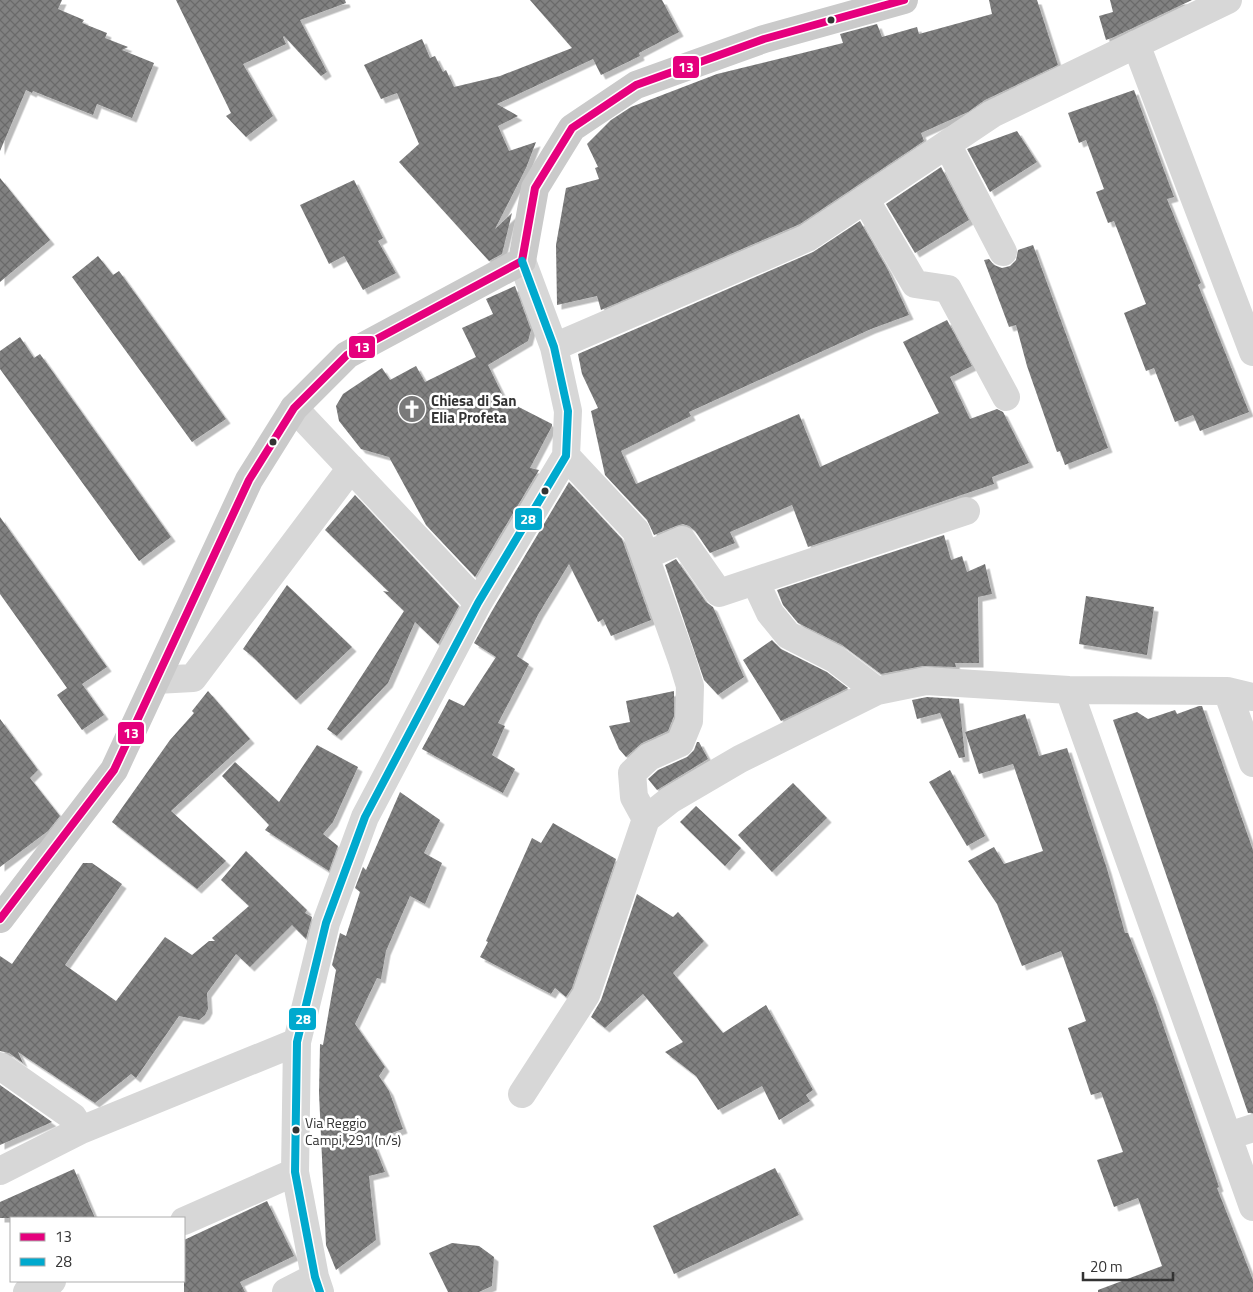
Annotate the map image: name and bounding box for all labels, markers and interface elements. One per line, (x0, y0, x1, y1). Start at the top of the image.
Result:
unlabelled marker (826, 15, 836, 25)
line badge: 13 (672, 55, 700, 79)
text: 13 (678, 56, 694, 77)
line badge: 13 (348, 335, 376, 359)
text: 13 (354, 336, 370, 357)
place label: Chiesa di San Elia Profeta (431, 389, 517, 429)
church icon: Chiesa di San Elia Profeta (397, 394, 427, 424)
unlabelled marker (268, 437, 278, 447)
unlabelled marker (540, 486, 550, 496)
line badge: 28 (514, 507, 543, 531)
text: 28 (520, 508, 536, 529)
line badge: 13 (117, 721, 145, 745)
text: 13 (123, 722, 139, 743)
line badge: 28 (288, 1007, 317, 1031)
text: 28 (295, 1008, 311, 1029)
place label: Via Reggio Campi, 291 (n/s) (305, 1112, 401, 1150)
marker: Via Reggio Campi, 291 (n/s) (291, 1125, 301, 1135)
legend (10, 1217, 185, 1282)
text: 13 (55, 1225, 72, 1248)
text: 28 (55, 1250, 72, 1273)
scale bar (1083, 1250, 1173, 1282)
text: 20 m (1090, 1255, 1123, 1278)

